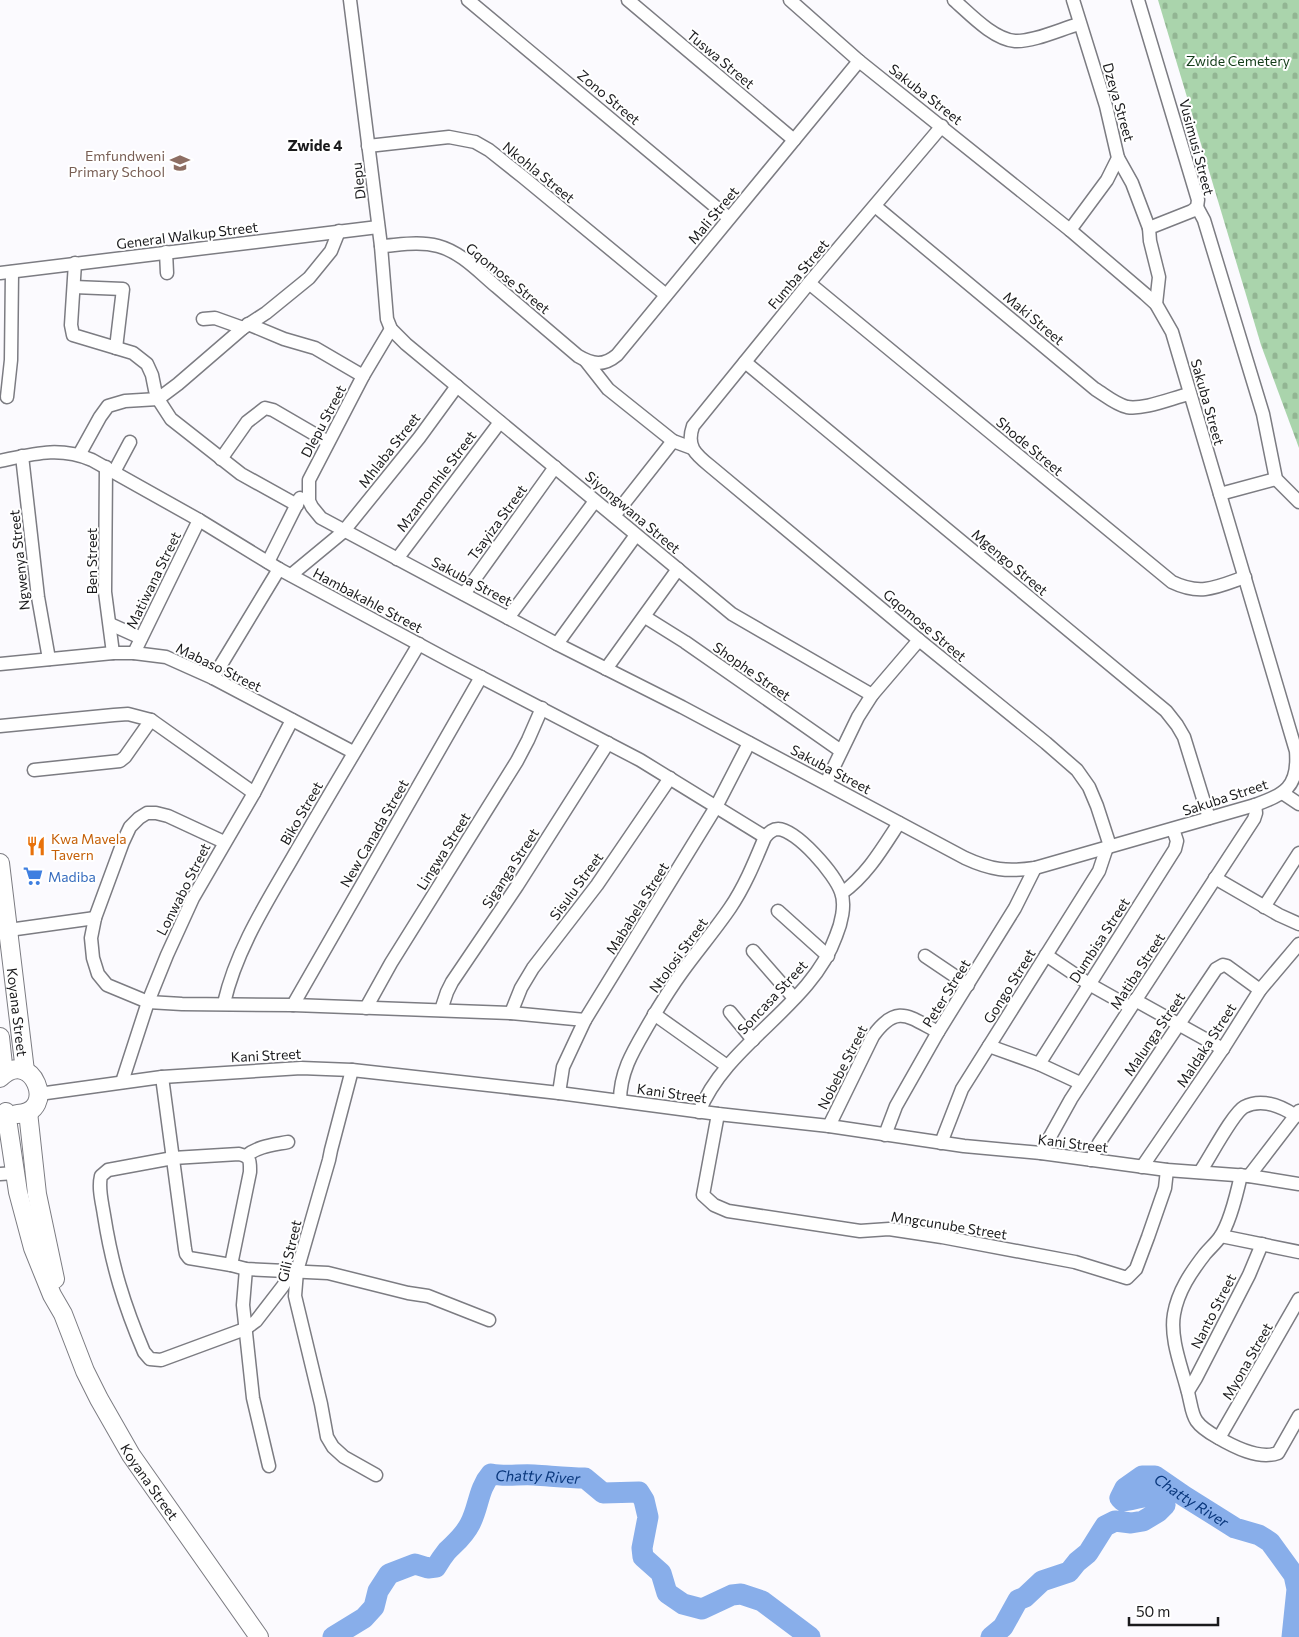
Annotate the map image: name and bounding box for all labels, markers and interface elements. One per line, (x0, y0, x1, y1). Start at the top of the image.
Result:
street label: Tuswa Street (684, 26, 758, 92)
park label: Zwide Cemetery (1186, 52, 1290, 69)
street label: Sakuba Street (886, 60, 966, 128)
street label: Dzeya Street (1100, 61, 1138, 144)
street label: Zono Street (574, 66, 644, 128)
street label: Vusimusi Street (1176, 97, 1218, 197)
district label: Zwide 4 (287, 136, 343, 154)
street label: Nkohla Street (500, 138, 578, 206)
place label: Emfundweni Primary School (69, 147, 165, 180)
school or university icon: Emfundweni Primary School (169, 152, 191, 174)
street label: Dlepu (347, 161, 369, 201)
street label: Mali Street (684, 183, 742, 247)
street label: General Walkup Street (115, 218, 259, 252)
street label: Fumba Street (764, 236, 832, 312)
street label: Gqomose Street (463, 239, 554, 317)
street label: Maki Street (1000, 288, 1068, 348)
street label: Sakuba Street (1188, 357, 1228, 447)
street label: Dlepu Street (297, 382, 349, 460)
street label: Mhlaba Street (355, 409, 424, 491)
street label: Shode Street (993, 413, 1067, 479)
street label: Mzamomhle Street (393, 427, 480, 535)
street label: Siyongwana Street (582, 467, 684, 557)
street label: Tsayiza Street (464, 481, 530, 563)
street label: Ngwenya Street (5, 509, 33, 611)
street label: Mgengo Street (968, 525, 1052, 599)
street label: Ben Street (83, 527, 100, 594)
street label: Matiwana Street (122, 528, 184, 631)
street label: Sakuba Street (429, 553, 515, 609)
street label: Hambakahle Street (310, 564, 426, 636)
street label: Gqomose Street (880, 585, 970, 665)
street label: Shophe Street (710, 638, 794, 704)
street label: Mabaso Street (173, 639, 265, 695)
street label: Sakuba Street (788, 741, 874, 797)
street label: Sakuba Street (1180, 775, 1270, 819)
street label: New Canada Street (336, 776, 412, 890)
street label: Biko Street (276, 778, 326, 848)
street label: Lingwa Street (413, 809, 474, 893)
street label: Siganga Street (478, 825, 542, 911)
place label: Kwa Mavela Tavern (51, 830, 127, 863)
restaurant icon: Kwa Mavela Tavern (25, 835, 47, 857)
street label: Lonwabo Street (152, 840, 214, 938)
street label: Sisulu Street (546, 849, 606, 923)
street label: Mababela Street (602, 859, 672, 957)
supermarket icon: Madiba (22, 865, 44, 887)
place label: Madiba (48, 868, 96, 885)
street label: Dumbisa Street (1065, 894, 1133, 986)
street label: Ntolosi Street (645, 914, 711, 996)
street label: Matiba Street (1106, 929, 1168, 1012)
street label: Gongo Street (979, 945, 1039, 1026)
street label: Soncasa Street (733, 956, 811, 1037)
street label: Peter Street (918, 956, 974, 1030)
street label: Koyana Street (4, 967, 32, 1057)
street label: Malunga Street (1120, 989, 1188, 1079)
street label: Maldaka Street (1173, 1000, 1240, 1090)
street label: Nobebe Street (813, 1022, 871, 1112)
street label: Kani Street (230, 1045, 302, 1065)
street label: Kani Street (636, 1080, 708, 1106)
street label: Kani Street (1037, 1130, 1109, 1156)
street label: Mngcunube Street (890, 1207, 1009, 1243)
street label: Gili Street (274, 1218, 304, 1284)
street label: Nanto Street (1187, 1270, 1239, 1351)
street label: Myona Street (1218, 1319, 1276, 1402)
street label: Koyana Street (118, 1440, 182, 1523)
water label: Chatty River (495, 1466, 582, 1487)
water label: Chatty River (1151, 1469, 1233, 1531)
scale bar (1129, 1594, 1218, 1626)
text: 50 m (1136, 1602, 1170, 1620)

